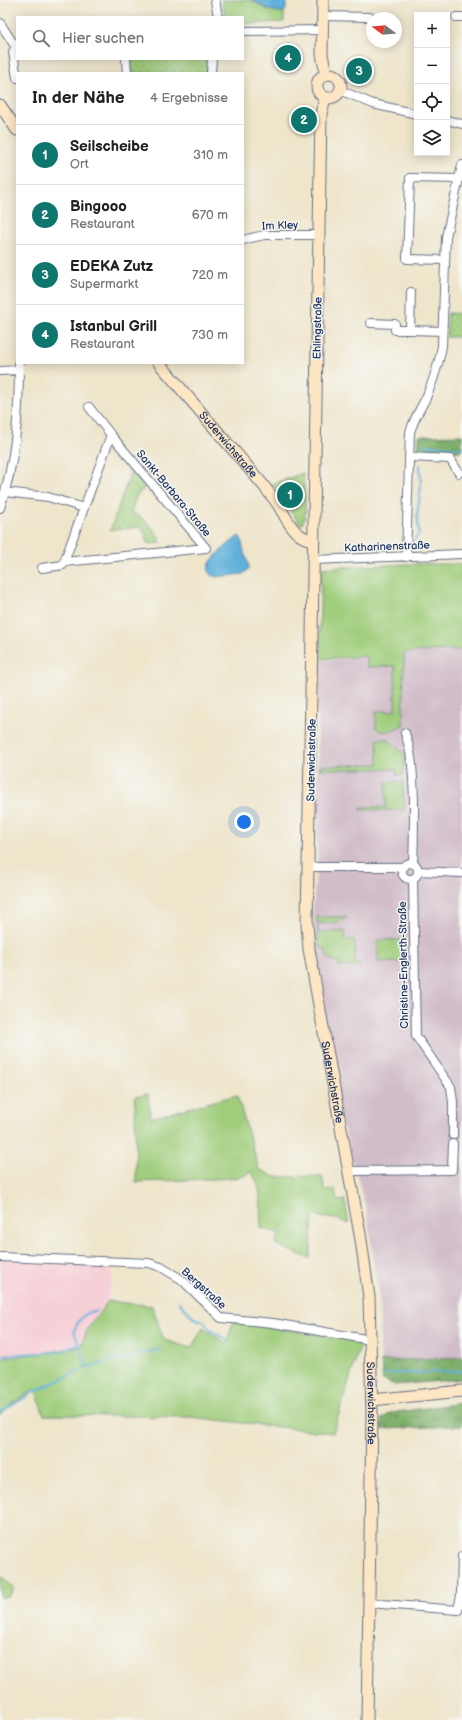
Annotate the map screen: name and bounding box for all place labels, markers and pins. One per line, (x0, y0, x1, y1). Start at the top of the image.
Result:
pin: 4 (275, 43, 301, 73)
pin: 3 (346, 56, 372, 86)
pin: 2 (291, 105, 317, 135)
pin: 1 (277, 480, 303, 510)

